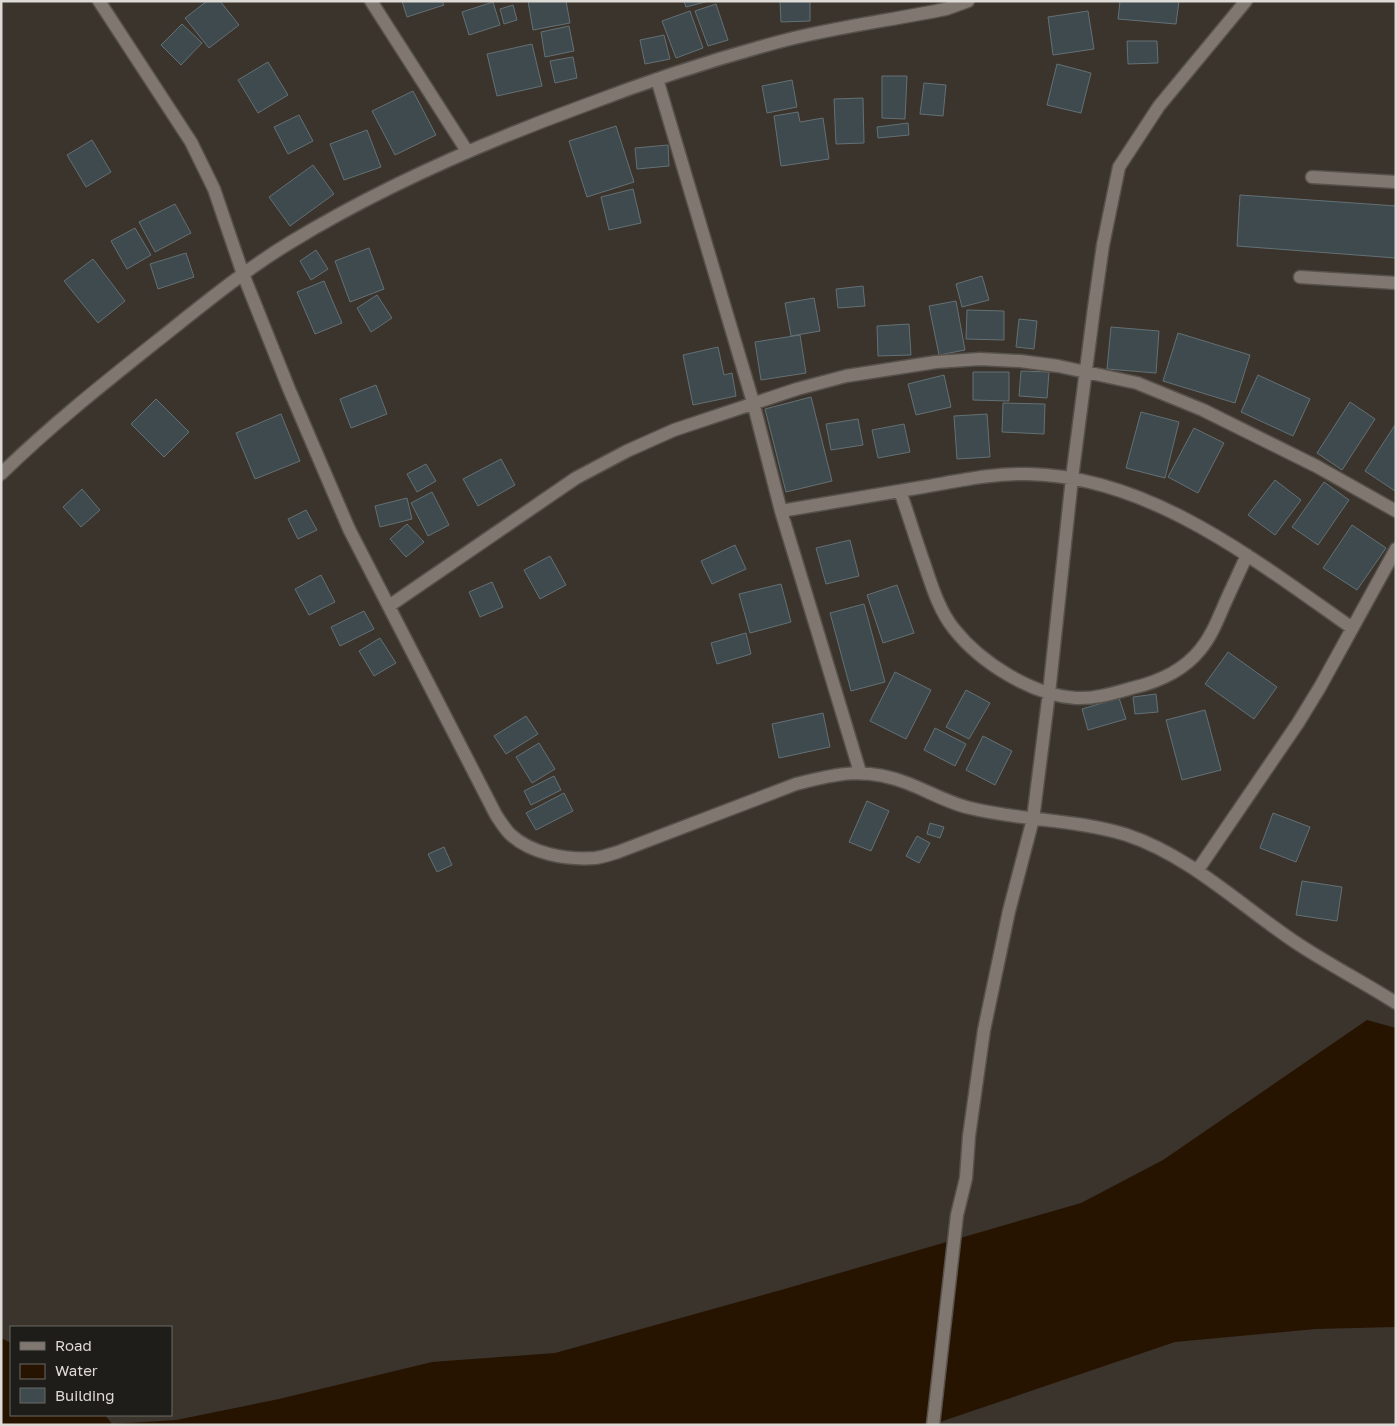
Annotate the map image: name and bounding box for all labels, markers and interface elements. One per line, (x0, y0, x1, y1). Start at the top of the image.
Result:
legend (10, 1326, 172, 1416)
text: Road (55, 1336, 92, 1354)
text: Water (55, 1361, 98, 1379)
text: Building (55, 1386, 115, 1404)

